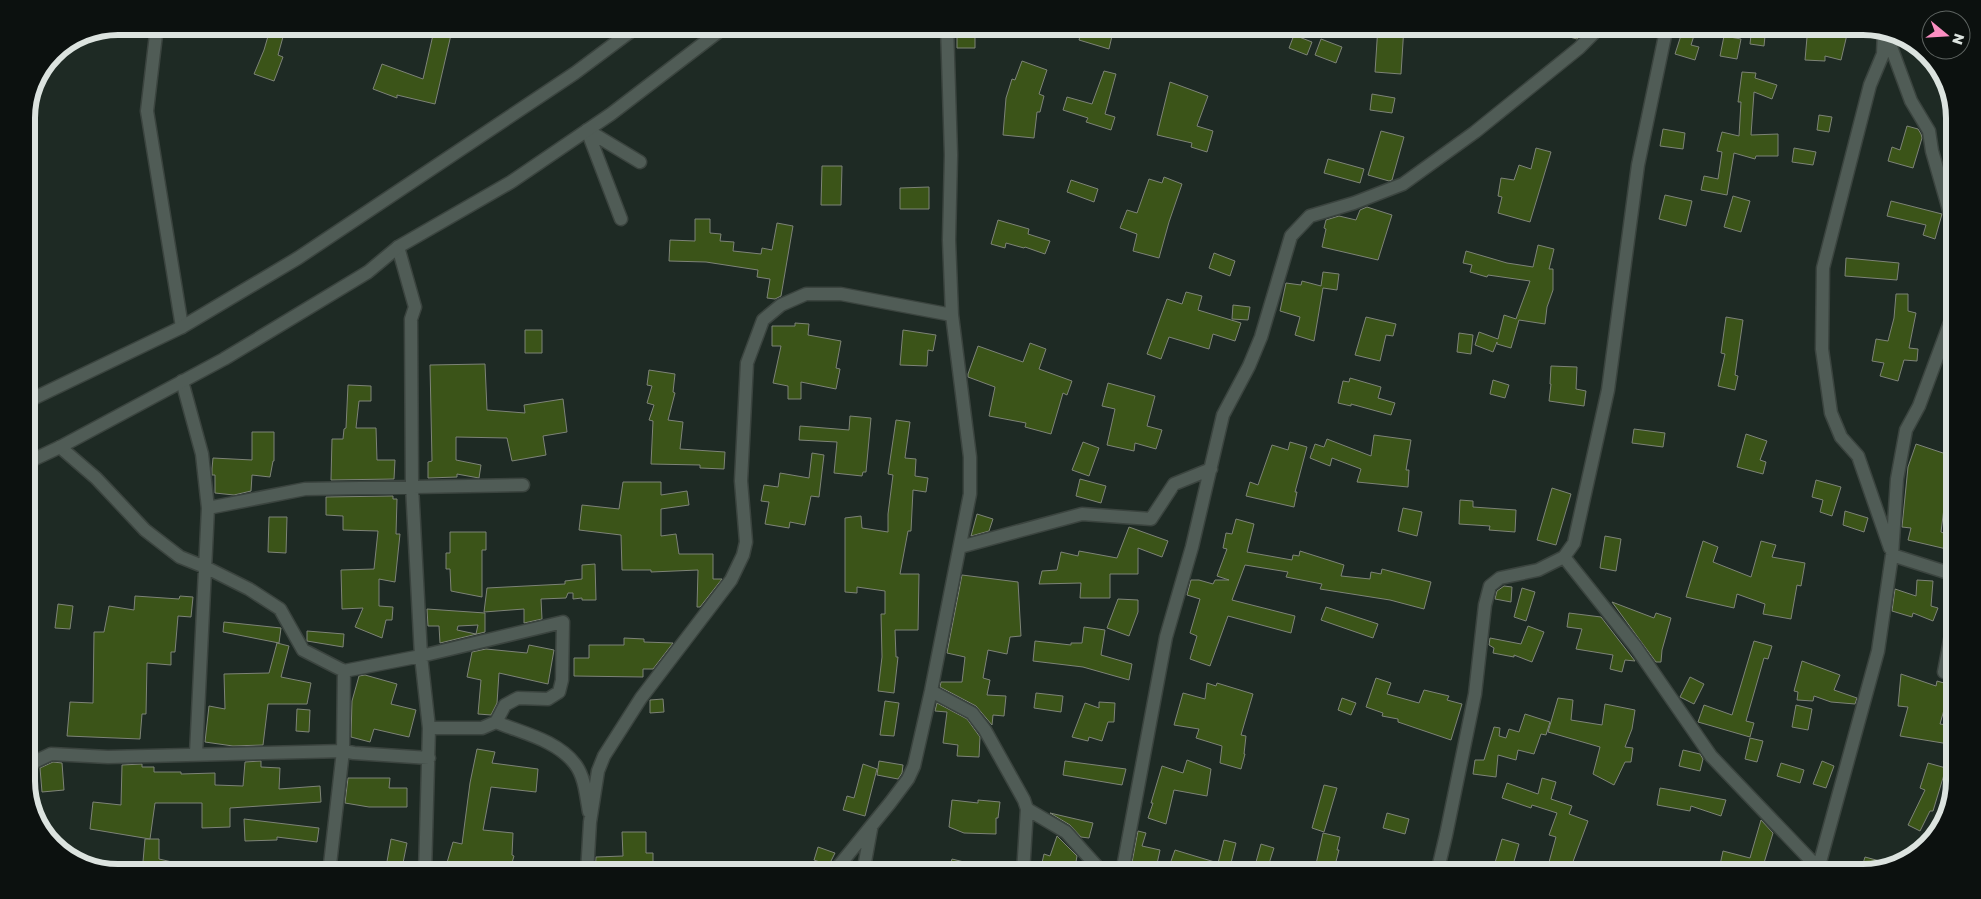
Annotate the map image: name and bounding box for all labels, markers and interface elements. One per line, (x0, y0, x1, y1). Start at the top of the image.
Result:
north arrow (1921, 10, 1971, 60)
text: N (1949, 31, 1969, 47)

